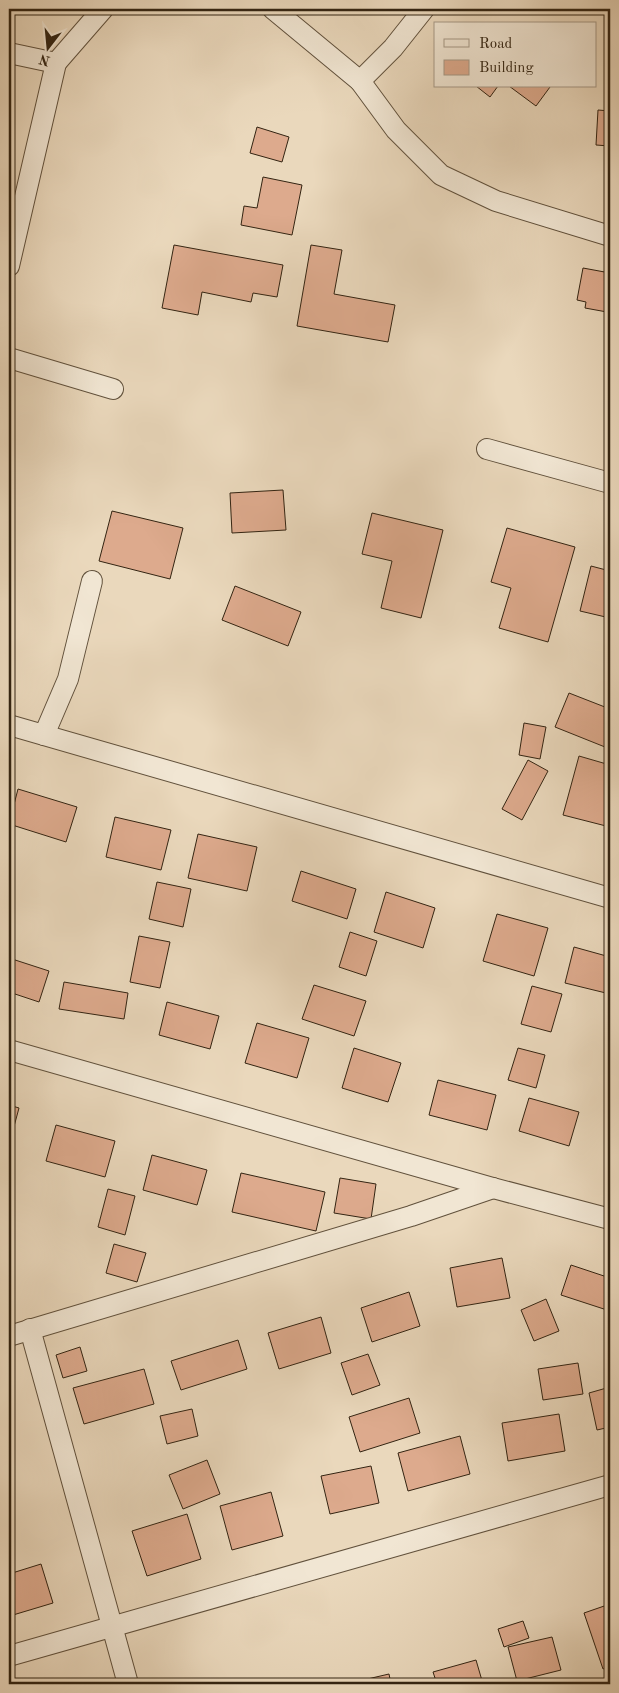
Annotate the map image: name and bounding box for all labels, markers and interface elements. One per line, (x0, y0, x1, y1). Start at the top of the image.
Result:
north arrow (22, 22, 72, 72)
legend (434, 22, 596, 88)
text: Road (479, 37, 513, 52)
text: N (37, 51, 52, 68)
text: Building (479, 61, 534, 76)

